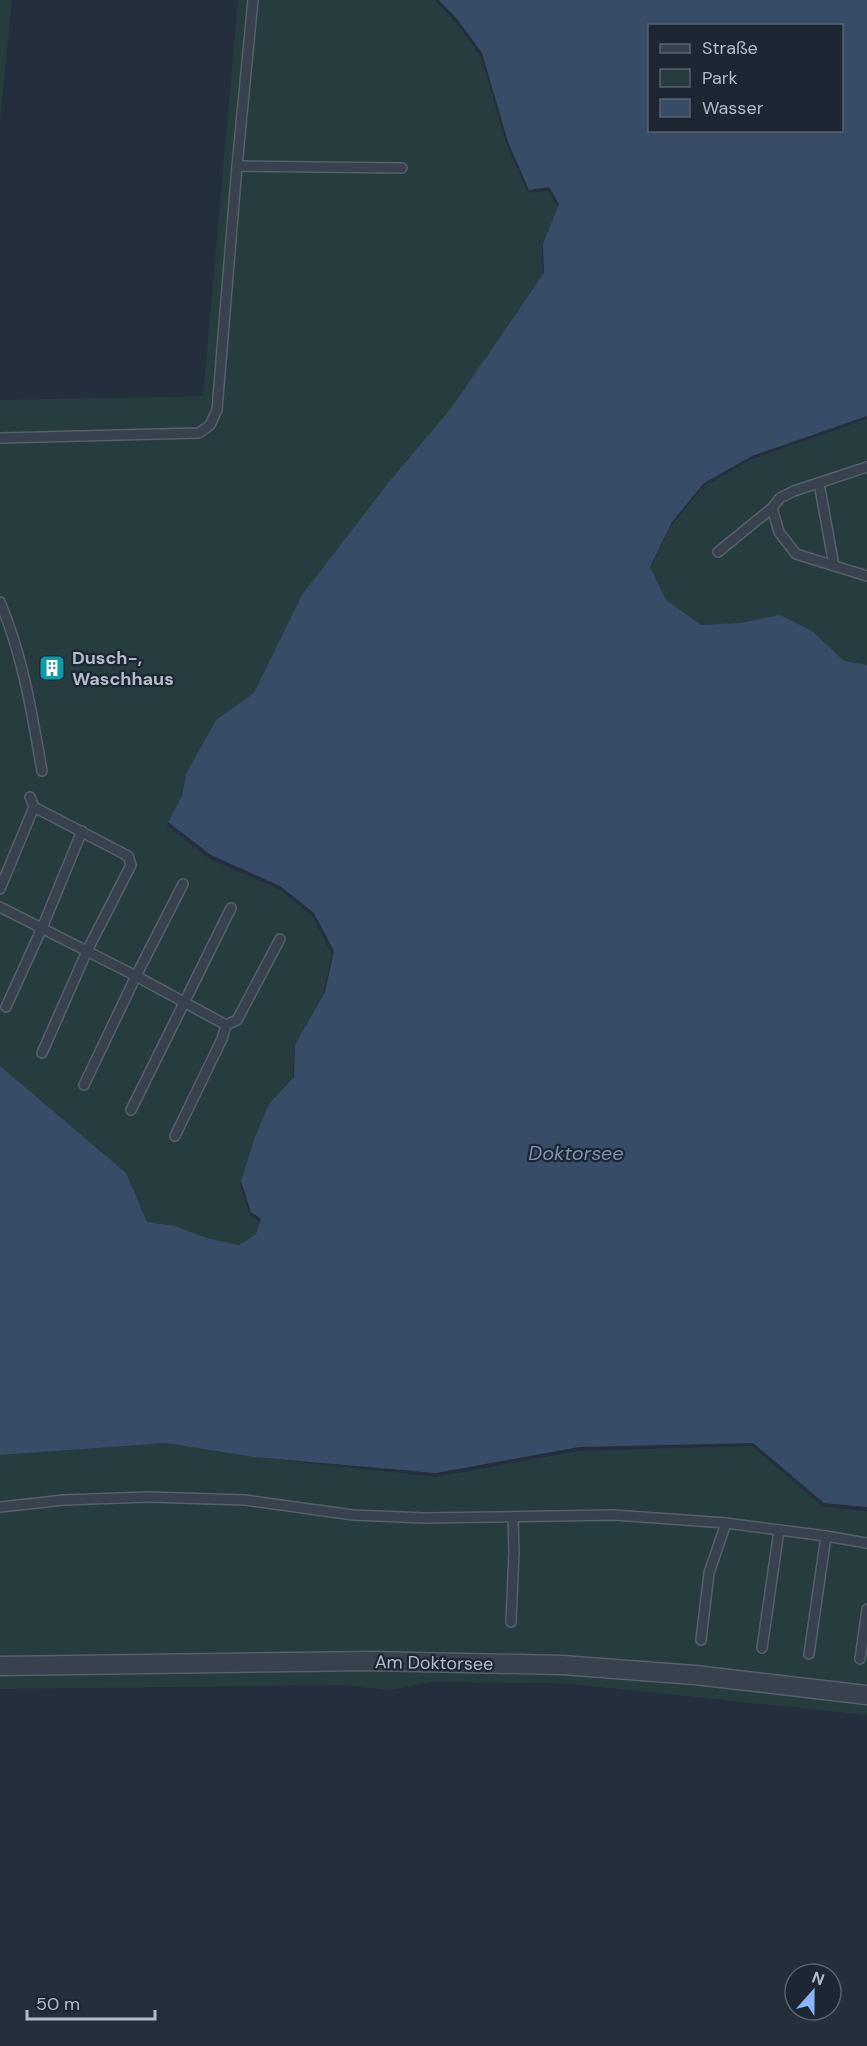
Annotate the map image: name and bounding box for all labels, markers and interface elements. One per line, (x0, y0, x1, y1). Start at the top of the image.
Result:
legend (648, 24, 843, 132)
text: Straße (702, 36, 758, 60)
text: Park (702, 66, 738, 90)
text: Wasser (702, 96, 764, 120)
place label: Dusch-, Waschhaus (72, 646, 174, 691)
building icon: Dusch-, Waschhaus (37, 653, 67, 683)
water label: Doktorsee (528, 1140, 624, 1166)
street label: Am Doktorsee (375, 1650, 493, 1676)
north arrow (783, 1962, 843, 2022)
text: N (809, 1967, 827, 1990)
scale bar (27, 1983, 154, 2021)
text: 50 m (36, 1992, 80, 2016)

